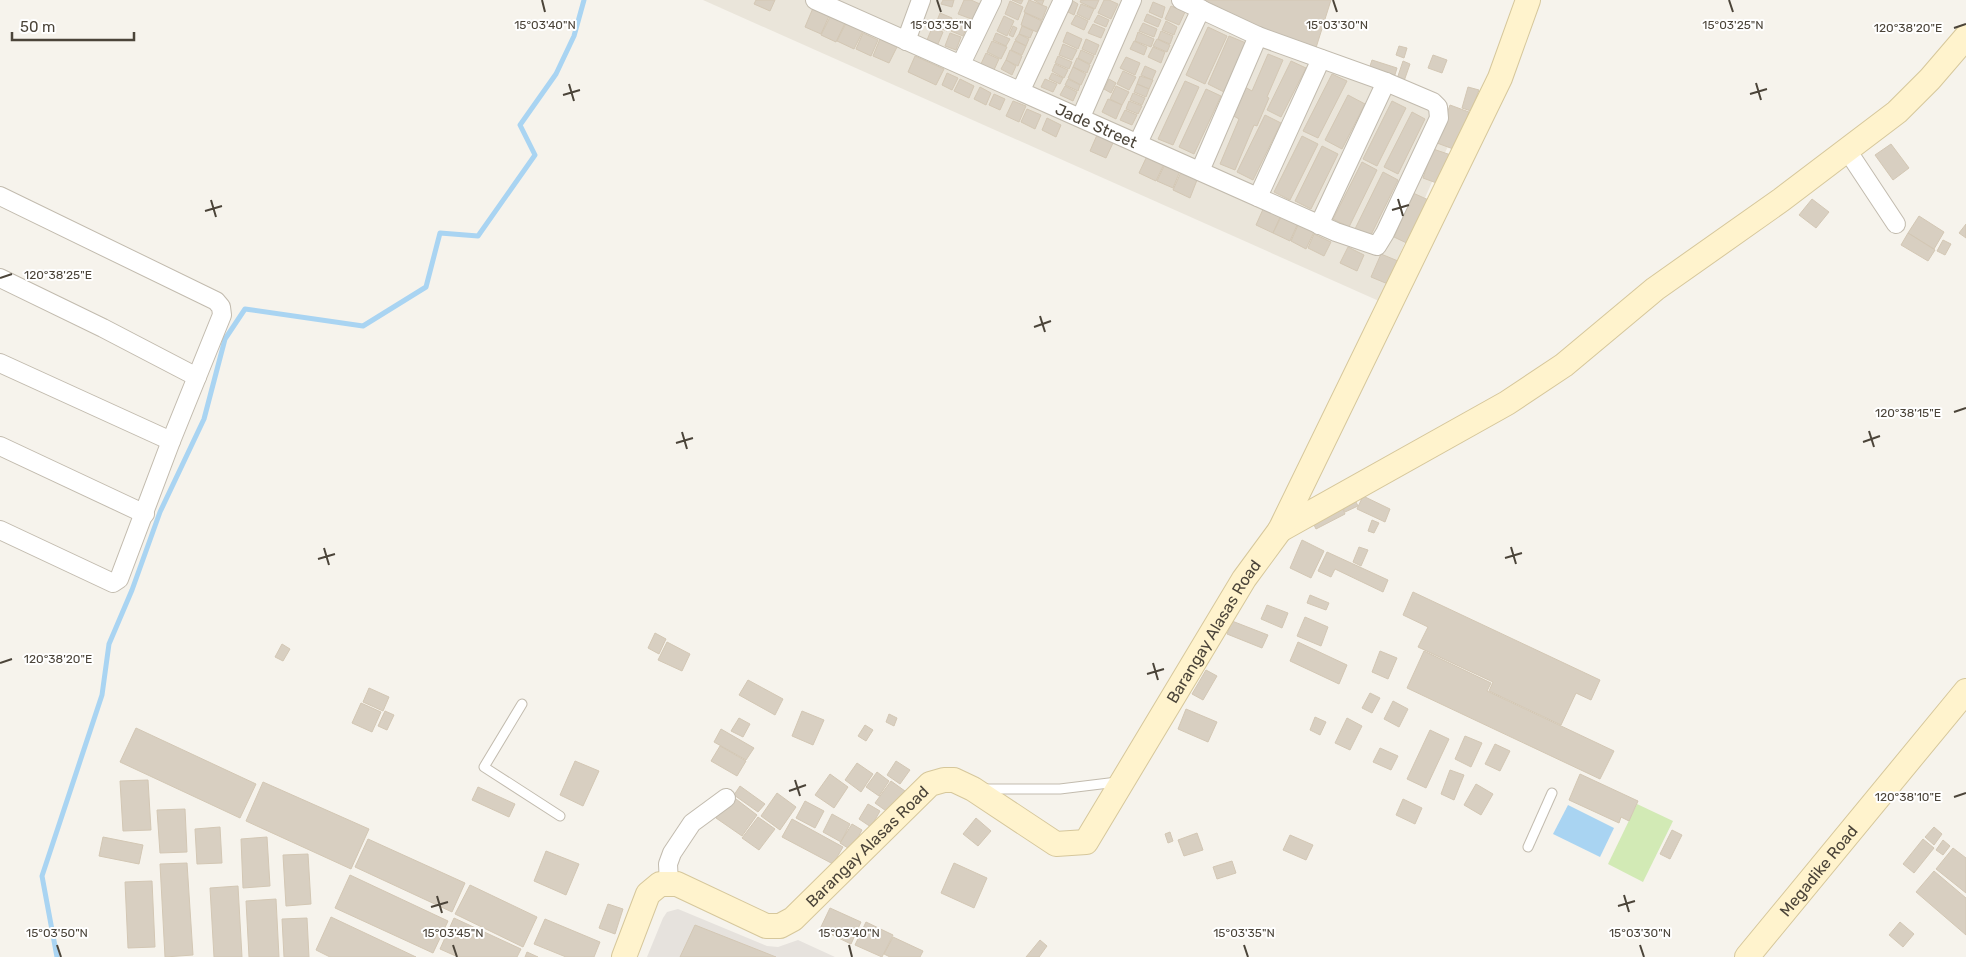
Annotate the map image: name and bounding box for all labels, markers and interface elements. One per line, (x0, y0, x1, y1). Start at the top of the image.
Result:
scale bar (12, 10, 135, 42)
text: 50 m (20, 18, 55, 36)
text: 15°03'40"N (514, 18, 576, 32)
text: 15°03'35"N (910, 18, 972, 32)
text: 15°03'30"N (1306, 18, 1368, 32)
text: 15°03'25"N (1702, 18, 1764, 32)
text: 120°38'20"E (1874, 21, 1942, 35)
street label: Jade Street (1052, 99, 1140, 152)
text: 120°38'25"E (24, 268, 92, 282)
text: 120°38'15"E (1875, 406, 1941, 420)
street label: Barangay Alasas Road (1162, 556, 1265, 706)
text: 120°38'20"E (24, 652, 92, 666)
street label: Barangay Alasas Road (802, 782, 932, 911)
text: 120°38'10"E (1875, 790, 1941, 804)
street label: Megadike Road (1775, 821, 1861, 920)
text: 15°03'50"N (26, 926, 88, 940)
text: 15°03'45"N (422, 926, 484, 940)
text: 15°03'40"N (818, 926, 880, 940)
text: 15°03'35"N (1213, 926, 1275, 940)
text: 15°03'30"N (1609, 926, 1671, 940)

